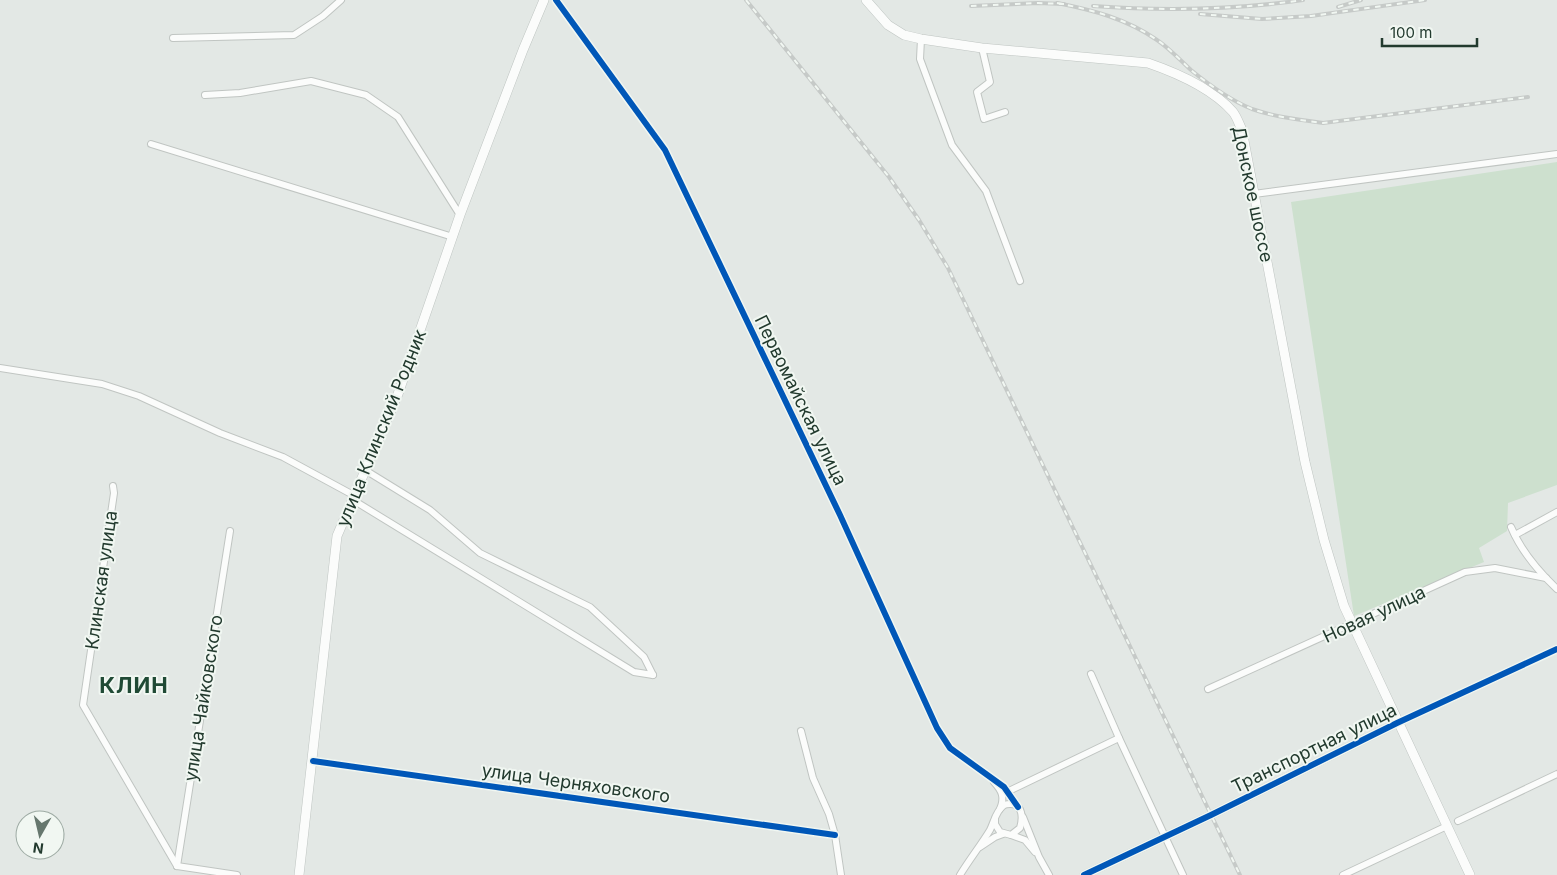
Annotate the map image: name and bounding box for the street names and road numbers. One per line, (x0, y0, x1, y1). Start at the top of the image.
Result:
street label: Донское шоссе (1228, 124, 1278, 264)
street label: Первомайская улица (751, 311, 851, 489)
street label: улица Клинский Родник (332, 326, 430, 530)
street label: Клинская улица (81, 509, 121, 651)
street label: Новая улица (1319, 581, 1429, 647)
street label: улица Чайковского (179, 613, 227, 783)
street label: Транспортная улица (1228, 699, 1400, 797)
street label: улица Черняховского (480, 759, 672, 807)

